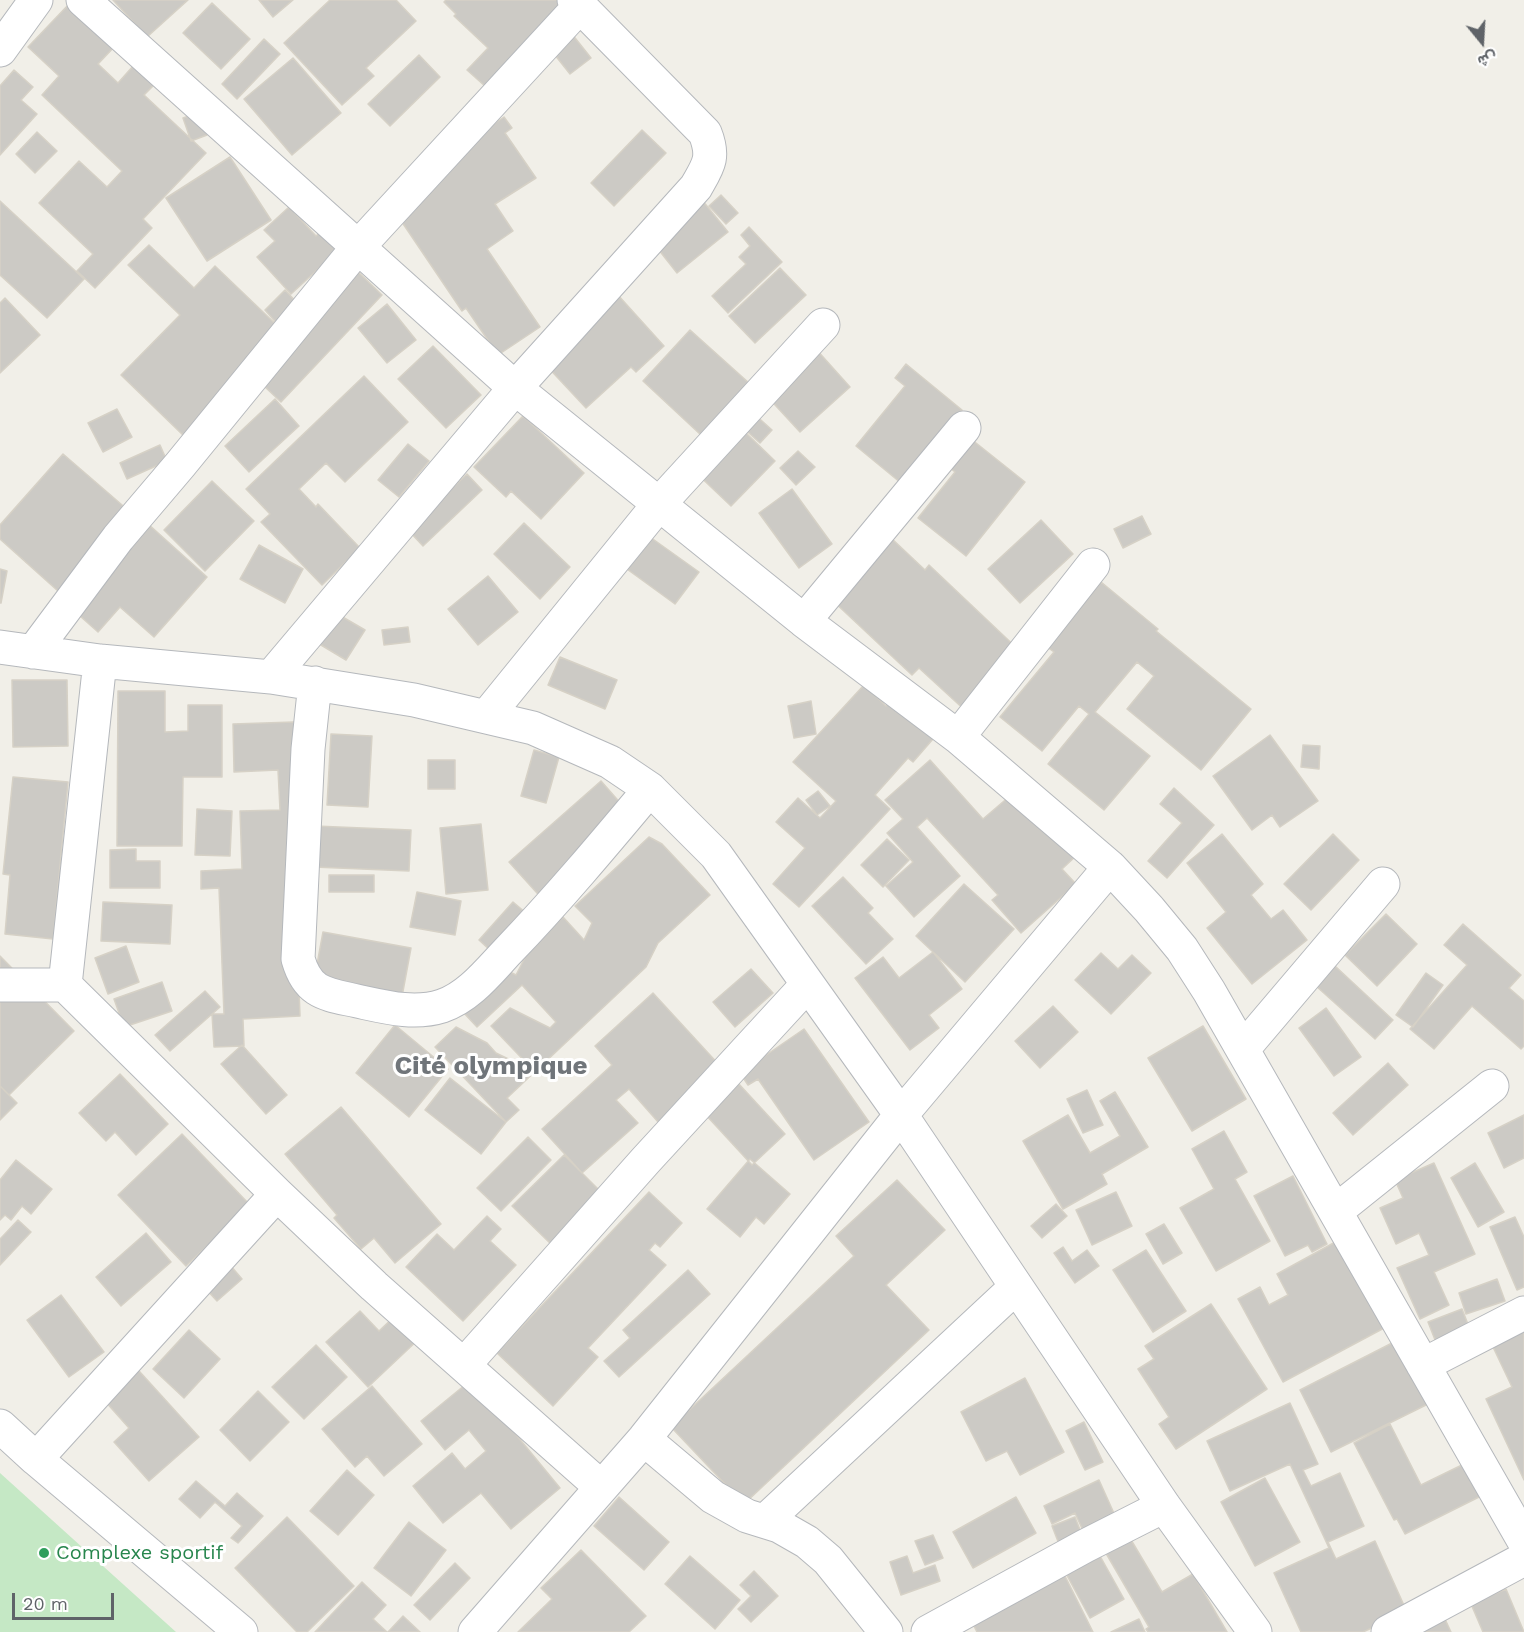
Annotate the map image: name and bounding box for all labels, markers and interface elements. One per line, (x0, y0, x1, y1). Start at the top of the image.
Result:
north arrow (1452, 12, 1512, 72)
text: ش (1476, 48, 1500, 72)
district label: Cité olympique (394, 1050, 588, 1082)
place label: Complexe sportif (56, 1541, 223, 1565)
marker: Complexe sportif (37, 1546, 51, 1560)
scale bar (15, 1581, 117, 1619)
text: 20 m (23, 1593, 68, 1614)

